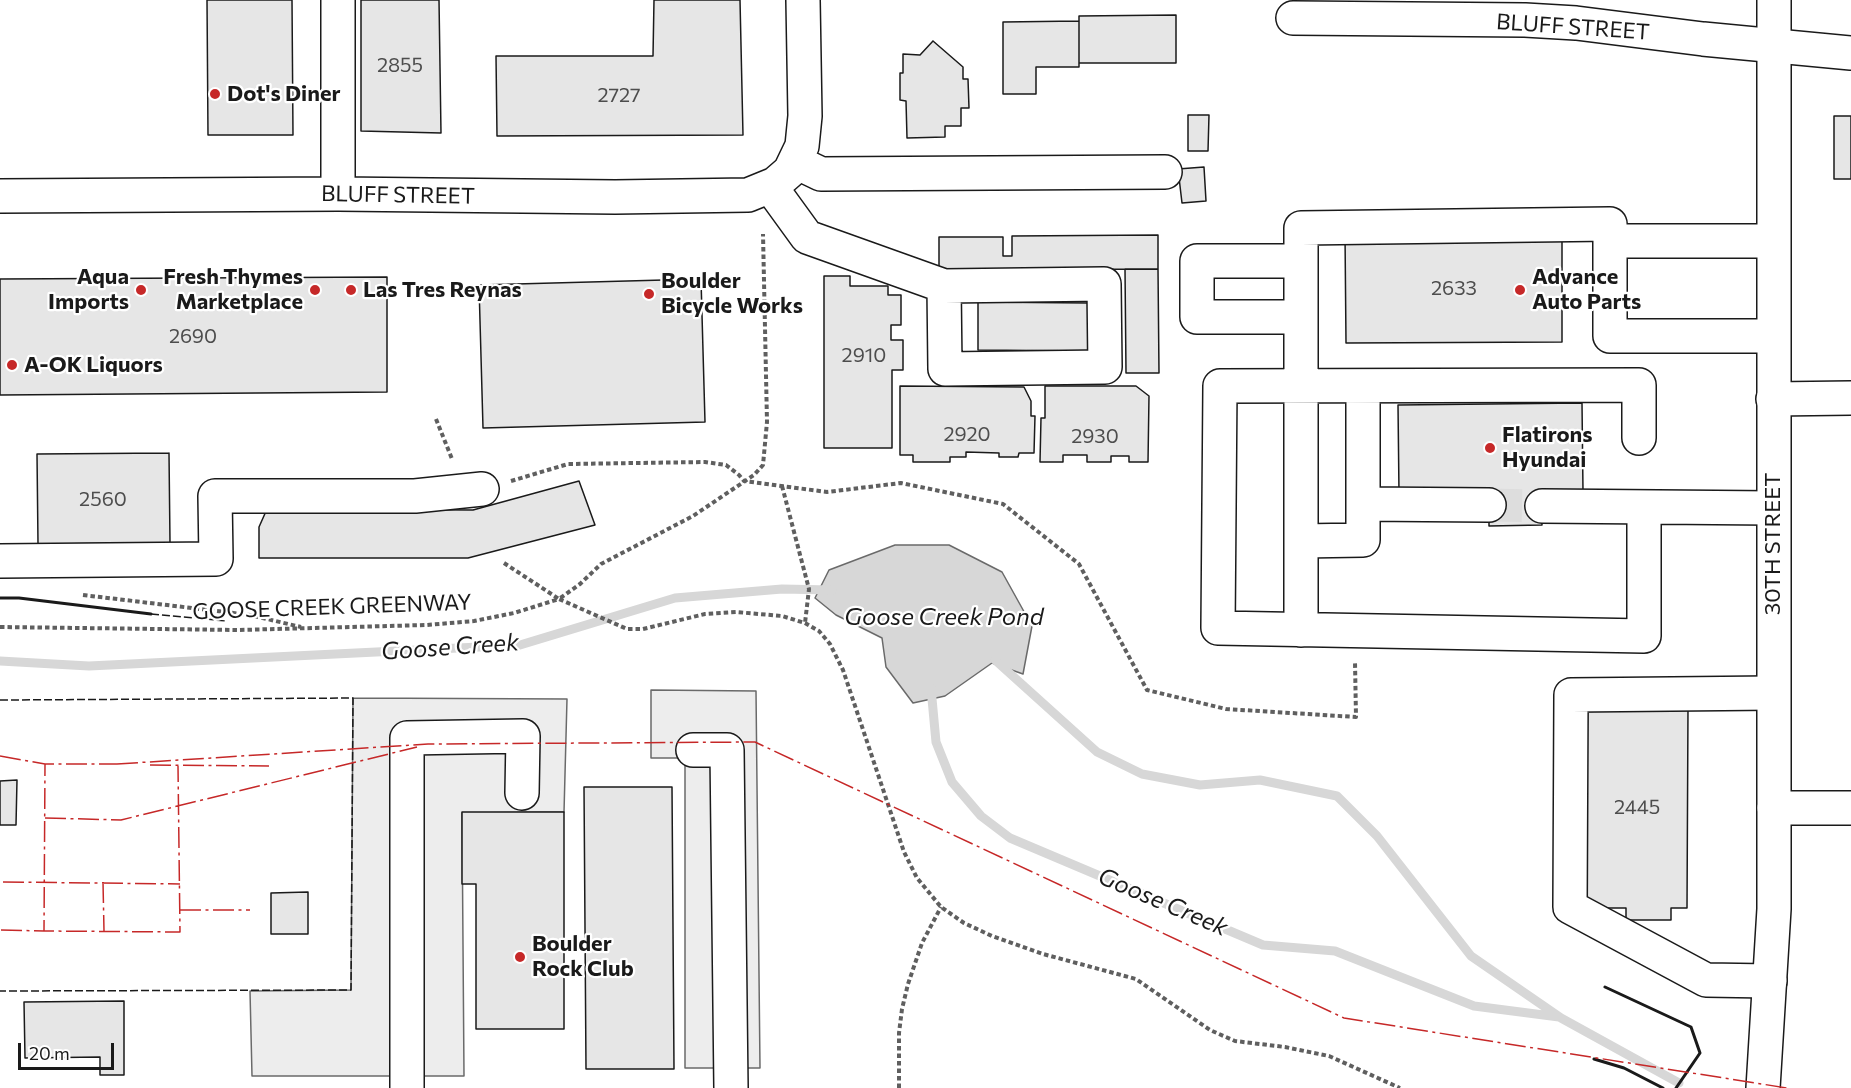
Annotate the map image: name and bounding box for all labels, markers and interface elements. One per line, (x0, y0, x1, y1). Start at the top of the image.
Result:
street label: BLUFF STREET (1495, 8, 1651, 46)
house number: 2855 (377, 53, 423, 77)
place label: Dot's Diner (227, 81, 341, 107)
house number: 2727 (597, 83, 641, 107)
marker: Dot's Diner (208, 87, 222, 101)
street label: BLUFF STREET (321, 180, 475, 210)
place label: Aqua Imports (48, 264, 129, 316)
place label: Fresh Thymes Marketplace (163, 264, 303, 316)
place label: Advance Auto Parts (1532, 264, 1641, 316)
place label: Boulder Bicycle Works (661, 268, 803, 320)
house number: 2633 (1431, 276, 1477, 300)
place label: Las Tres Reynas (363, 277, 522, 303)
marker: Aqua Imports (134, 283, 148, 297)
marker: Fresh Thymes Marketplace (308, 283, 322, 297)
marker: Las Tres Reynas (344, 283, 358, 297)
marker: Advance Auto Parts (1513, 283, 1527, 297)
marker: Boulder Bicycle Works (642, 287, 656, 301)
house number: 2690 (169, 324, 217, 348)
house number: 2910 (842, 343, 886, 367)
place label: A-OK Liquors (24, 352, 163, 378)
marker: A-OK Liquors (5, 358, 19, 372)
house number: 2920 (943, 422, 991, 446)
place label: Flatirons Hyundai (1502, 422, 1593, 474)
house number: 2930 (1071, 424, 1119, 448)
marker: Flatirons Hyundai (1483, 441, 1497, 455)
street label: 30TH STREET (1760, 473, 1786, 615)
house number: 2560 (79, 487, 127, 511)
street label: GOOSE CREEK GREENWAY (192, 589, 472, 625)
water label: Goose Creek Pond (844, 603, 1044, 631)
water label: Goose Creek (380, 628, 520, 666)
house number: 2445 (1614, 795, 1660, 819)
water label: Goose Creek (1094, 862, 1232, 942)
place label: Boulder Rock Club (532, 931, 634, 982)
marker: Boulder Rock Club (513, 950, 527, 964)
scale bar (21, 1031, 117, 1069)
text: 20 m (29, 1042, 70, 1064)

